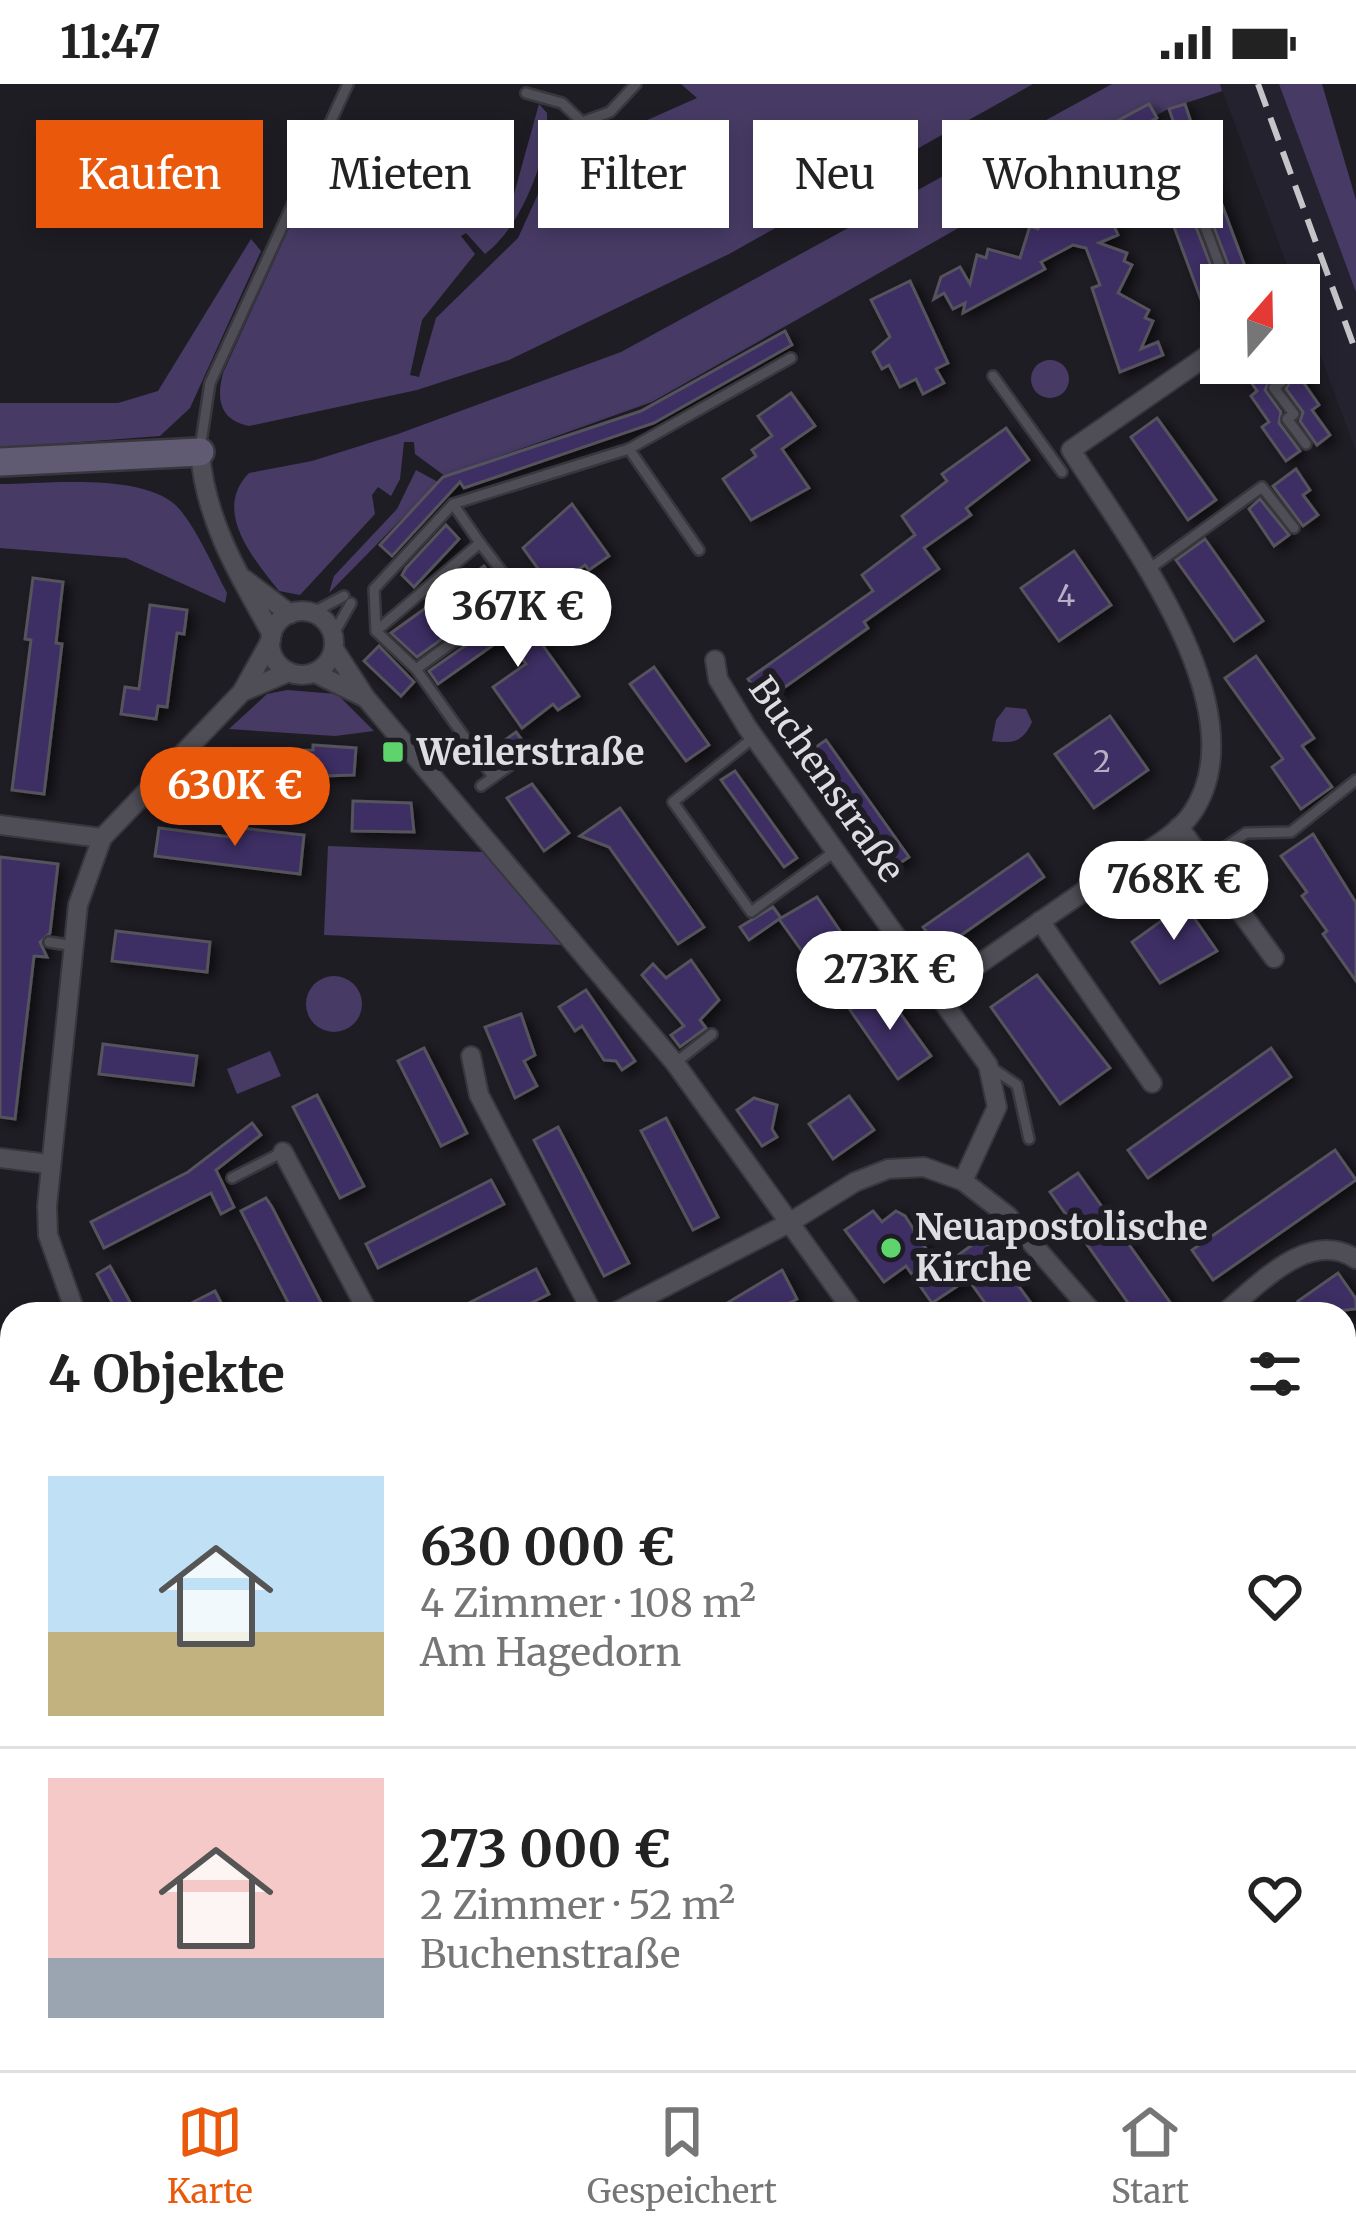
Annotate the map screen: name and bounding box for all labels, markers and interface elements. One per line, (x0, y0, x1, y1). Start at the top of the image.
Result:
text: 11:47 (60, 14, 161, 70)
chip: Kaufen (36, 120, 263, 228)
chip: Mieten (287, 120, 514, 228)
chip: Filter (538, 120, 729, 228)
chip: Neu (753, 120, 918, 228)
chip: Wohnung (942, 120, 1223, 228)
north arrow (1200, 264, 1320, 384)
map controls (1200, 264, 1320, 384)
pin: 367K € (420, 568, 616, 670)
house number: 4 (1057, 576, 1075, 614)
text: 367K € (451, 582, 585, 631)
street label: Buchenstraße (739, 668, 914, 891)
place label: Weilerstraße (416, 730, 644, 775)
marker: Weilerstraße (380, 739, 406, 765)
house number: 2 (1093, 742, 1111, 780)
pin: 630K € (137, 747, 333, 849)
text: 630K € (167, 761, 303, 810)
pin: 768K € (1076, 841, 1272, 943)
text: 768K € (1106, 855, 1242, 904)
pin: 273K € (792, 931, 988, 1033)
text: 273K € (824, 945, 956, 994)
place label: Neuapostolische Kirche (915, 1205, 1208, 1291)
marker: Neuapostolische Kirche (878, 1235, 904, 1261)
icon: filters (1242, 1341, 1308, 1407)
text: 4 Objekte (48, 1342, 285, 1406)
text: 630 000 € (420, 1515, 675, 1579)
icon: home (144, 1524, 288, 1668)
icon: heart (1242, 1563, 1308, 1629)
text: 4 Zimmer · 108 m² (420, 1579, 756, 1628)
text: Am Hagedorn (420, 1628, 681, 1677)
text: 273 000 € (420, 1817, 671, 1881)
icon: home (144, 1826, 288, 1970)
icon: heart (1242, 1865, 1308, 1931)
text: 2 Zimmer · 52 m² (420, 1881, 735, 1930)
text: Buchenstraße (420, 1930, 680, 1979)
tab: Karte (167, 2099, 253, 2212)
tab: Gespeichert (587, 2099, 777, 2212)
tab: Start (1111, 2099, 1189, 2212)

